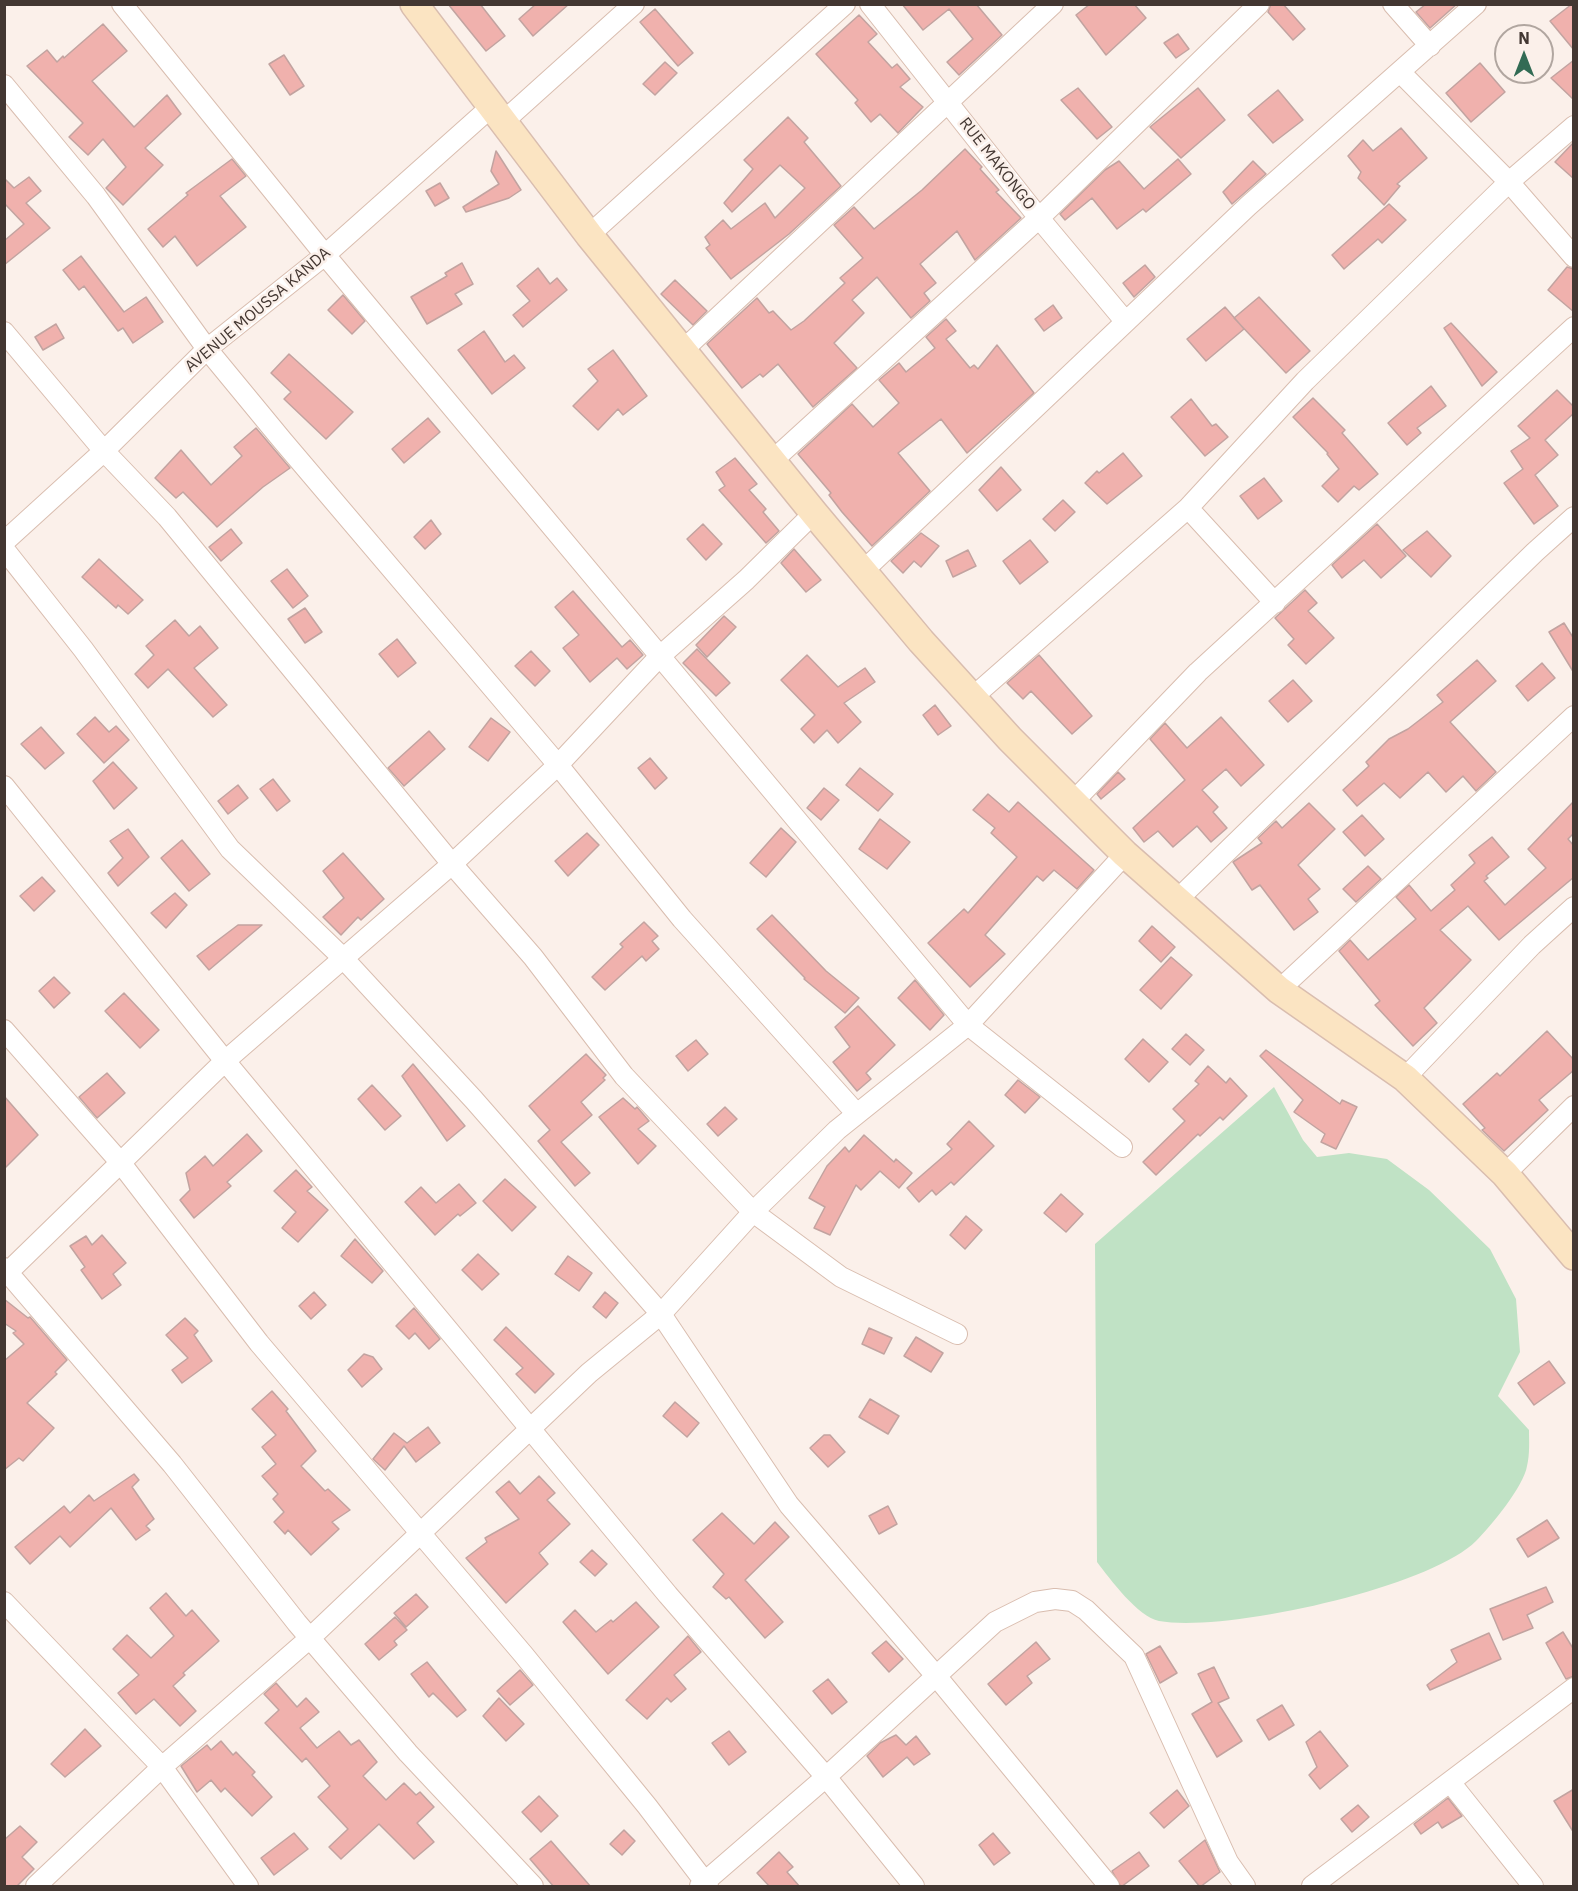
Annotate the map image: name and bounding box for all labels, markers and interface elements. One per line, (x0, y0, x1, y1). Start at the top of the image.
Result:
north arrow (1494, 24, 1554, 84)
text: N (1518, 28, 1530, 48)
street label: RUE MAKONGO (955, 114, 1039, 214)
street label: AVENUE MOUSSA KANDA (181, 243, 335, 377)

